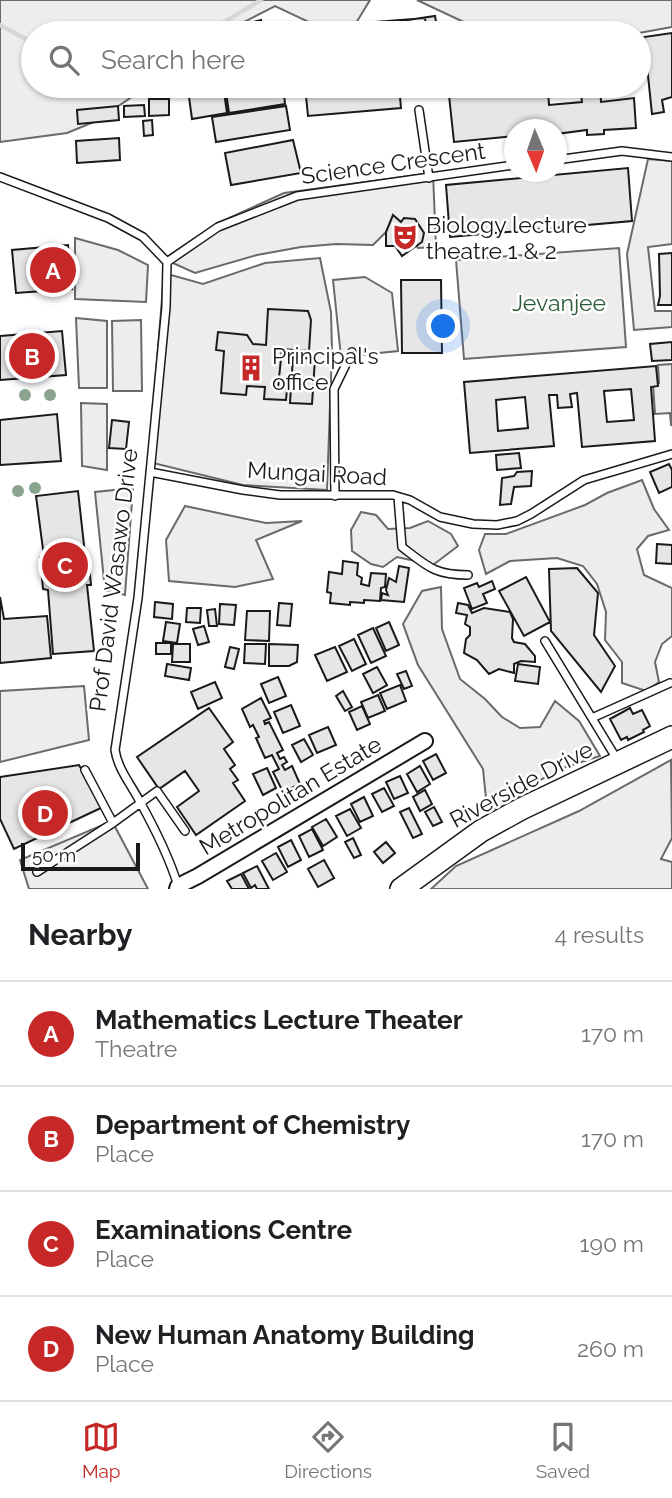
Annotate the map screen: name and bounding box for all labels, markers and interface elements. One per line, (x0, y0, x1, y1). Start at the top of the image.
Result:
search box (21, 21, 651, 98)
icon: search (45, 41, 83, 79)
text: Search here (101, 45, 245, 75)
north arrow (504, 119, 567, 182)
street label: Science Crescent (299, 137, 487, 189)
place label: Biology lecture theatre 1 & 2 (426, 211, 587, 264)
theatre icon: Biology lecture theatre 1 & 2 (390, 222, 420, 252)
pin: A (30, 244, 76, 296)
park label: Jevanjee (512, 289, 606, 316)
your location (426, 309, 460, 343)
pin: B (9, 330, 55, 382)
place label: Principal's office (272, 342, 379, 395)
building icon: Principal's office (236, 353, 266, 383)
street label: Prof David Wasawo Drive (83, 447, 143, 713)
street label: Mungai Road (246, 456, 388, 490)
pin: C (42, 539, 88, 591)
street label: Metropolitan Estate (194, 730, 386, 860)
street label: Riverside Drive (445, 735, 597, 833)
pin: D (22, 787, 68, 839)
scale bar (21, 840, 140, 872)
text: 50 m (32, 844, 76, 866)
text: Nearby (28, 917, 132, 952)
text: 4 results (555, 921, 644, 948)
text: Mathematics Lecture Theater (95, 1005, 463, 1035)
text: A (43, 1020, 59, 1047)
text: 170 m (581, 1020, 644, 1047)
text: Theatre (95, 1035, 177, 1062)
text: Department of Chemistry (95, 1110, 410, 1140)
text: B (43, 1125, 59, 1152)
text: 170 m (581, 1125, 644, 1152)
text: Place (95, 1140, 154, 1167)
text: Examinations Centre (95, 1215, 352, 1245)
text: C (43, 1230, 59, 1257)
text: 190 m (580, 1230, 644, 1257)
text: Place (95, 1245, 154, 1272)
text: New Human Anatomy Building (95, 1320, 474, 1350)
text: D (43, 1335, 59, 1362)
text: 260 m (577, 1335, 644, 1362)
text: Place (95, 1350, 154, 1377)
tab: Map (82, 1418, 121, 1482)
tab: Directions (284, 1418, 372, 1482)
tab: Saved (536, 1418, 590, 1482)

